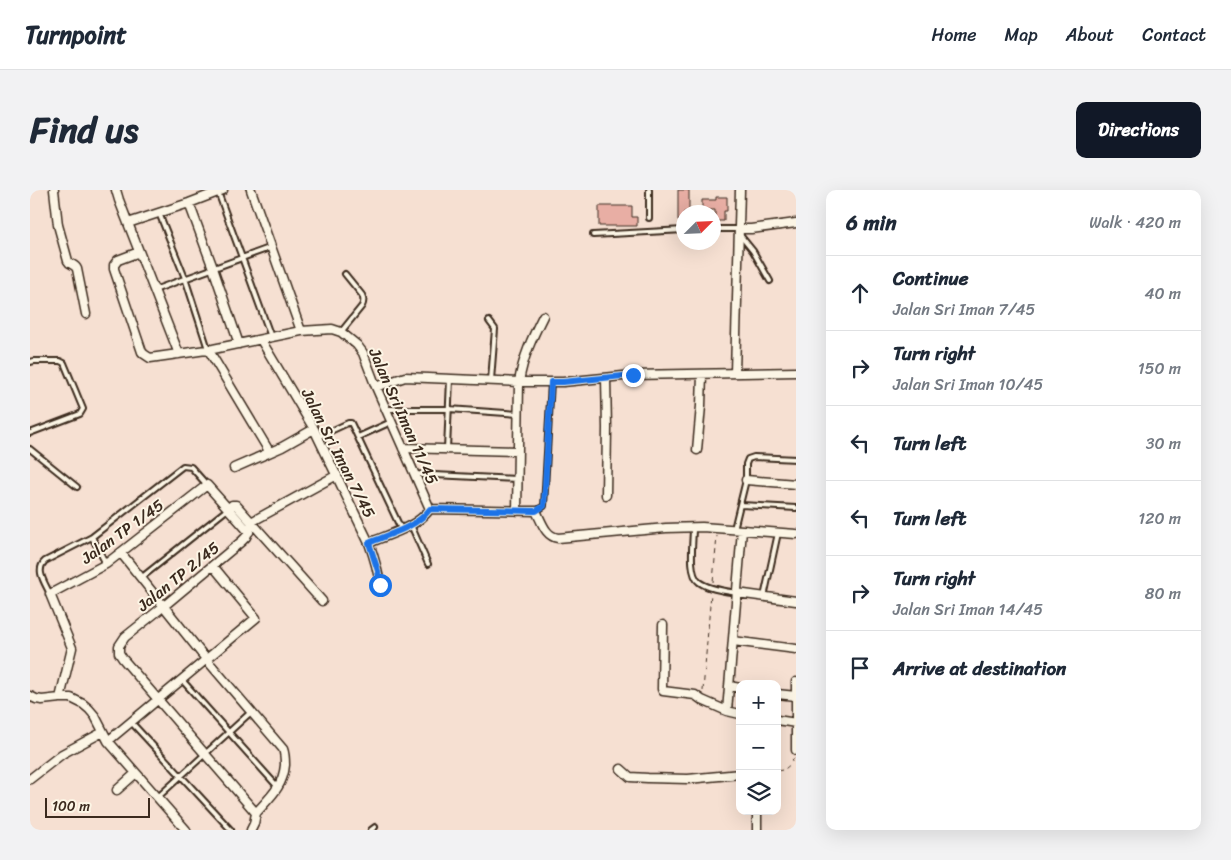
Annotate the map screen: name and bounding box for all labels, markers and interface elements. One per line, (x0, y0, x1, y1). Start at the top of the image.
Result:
text: Turnpoint (25, 14, 127, 56)
text: Home (932, 19, 977, 51)
text: Map (1005, 19, 1038, 51)
text: About (1066, 19, 1114, 51)
text: Contact (1142, 19, 1206, 51)
text: Find us (30, 99, 138, 161)
button: Directions (1076, 102, 1201, 158)
text: 6 min (846, 204, 897, 242)
north arrow (676, 205, 721, 250)
text: Walk · 420 m (1089, 208, 1181, 237)
text: Continue (893, 262, 969, 295)
icon: ahead (846, 279, 874, 307)
text: 40 m (1144, 279, 1181, 308)
text: Jalan Sri Iman 7/45 (893, 295, 1035, 324)
text: Turn right (893, 337, 975, 370)
street label: Jalan Sri Iman 11/45 (360, 342, 447, 489)
icon: right (846, 354, 874, 382)
text: 150 m (1138, 354, 1181, 383)
route end (622, 364, 645, 387)
text: Jalan Sri Iman 10/45 (893, 370, 1043, 399)
street label: Jalan Sri Iman 7/45 (293, 382, 384, 523)
text: Turn left (893, 427, 966, 460)
icon: left (846, 429, 874, 457)
text: 30 m (1146, 429, 1181, 458)
street label: Jalan TP 1/45 (74, 491, 170, 572)
text: Turn left (893, 502, 966, 535)
icon: left (846, 504, 874, 532)
text: 120 m (1138, 504, 1181, 533)
street label: Jalan TP 2/45 (130, 534, 226, 620)
text: Turn right (893, 562, 975, 595)
route start (369, 574, 392, 597)
icon: right (846, 579, 874, 607)
text: 80 m (1145, 579, 1181, 608)
text: Jalan Sri Iman 14/45 (893, 595, 1043, 624)
text: Arrive at destination (893, 652, 1066, 685)
icon: arrive (846, 654, 874, 682)
map controls (736, 680, 781, 815)
button: + (736, 680, 781, 725)
button: − (736, 725, 781, 770)
button: layers (736, 770, 781, 815)
text: 100 m (52, 794, 90, 819)
scale bar (45, 795, 150, 818)

